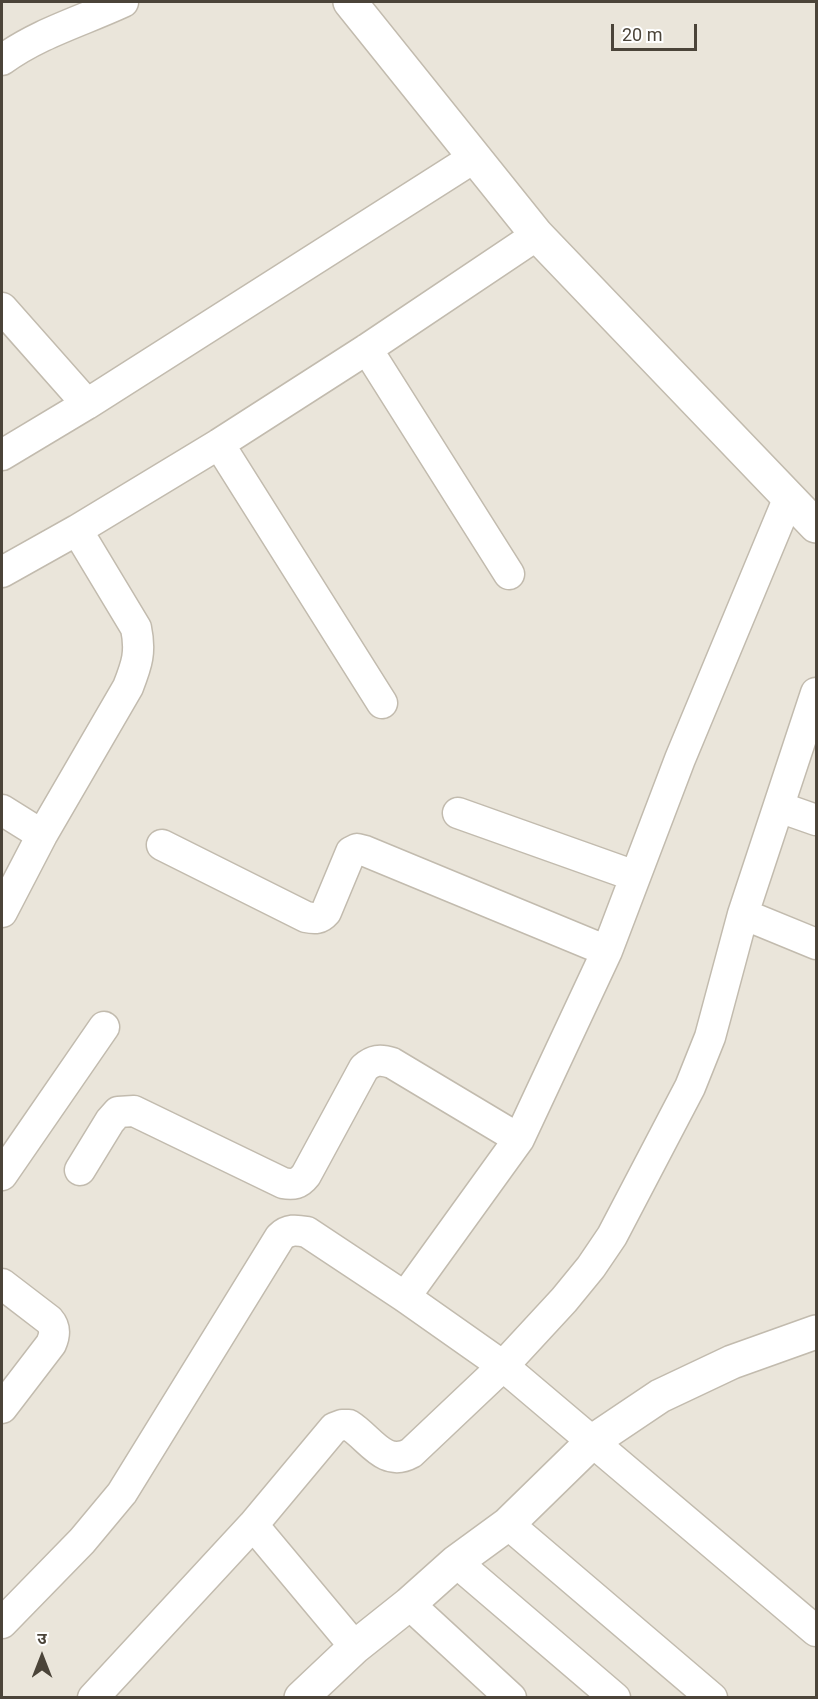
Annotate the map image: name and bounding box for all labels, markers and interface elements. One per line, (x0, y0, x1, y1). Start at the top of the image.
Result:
scale bar (614, 12, 700, 50)
text: 20 m (622, 24, 662, 45)
north arrow (12, 1627, 72, 1687)
text: उ (37, 1629, 47, 1648)

